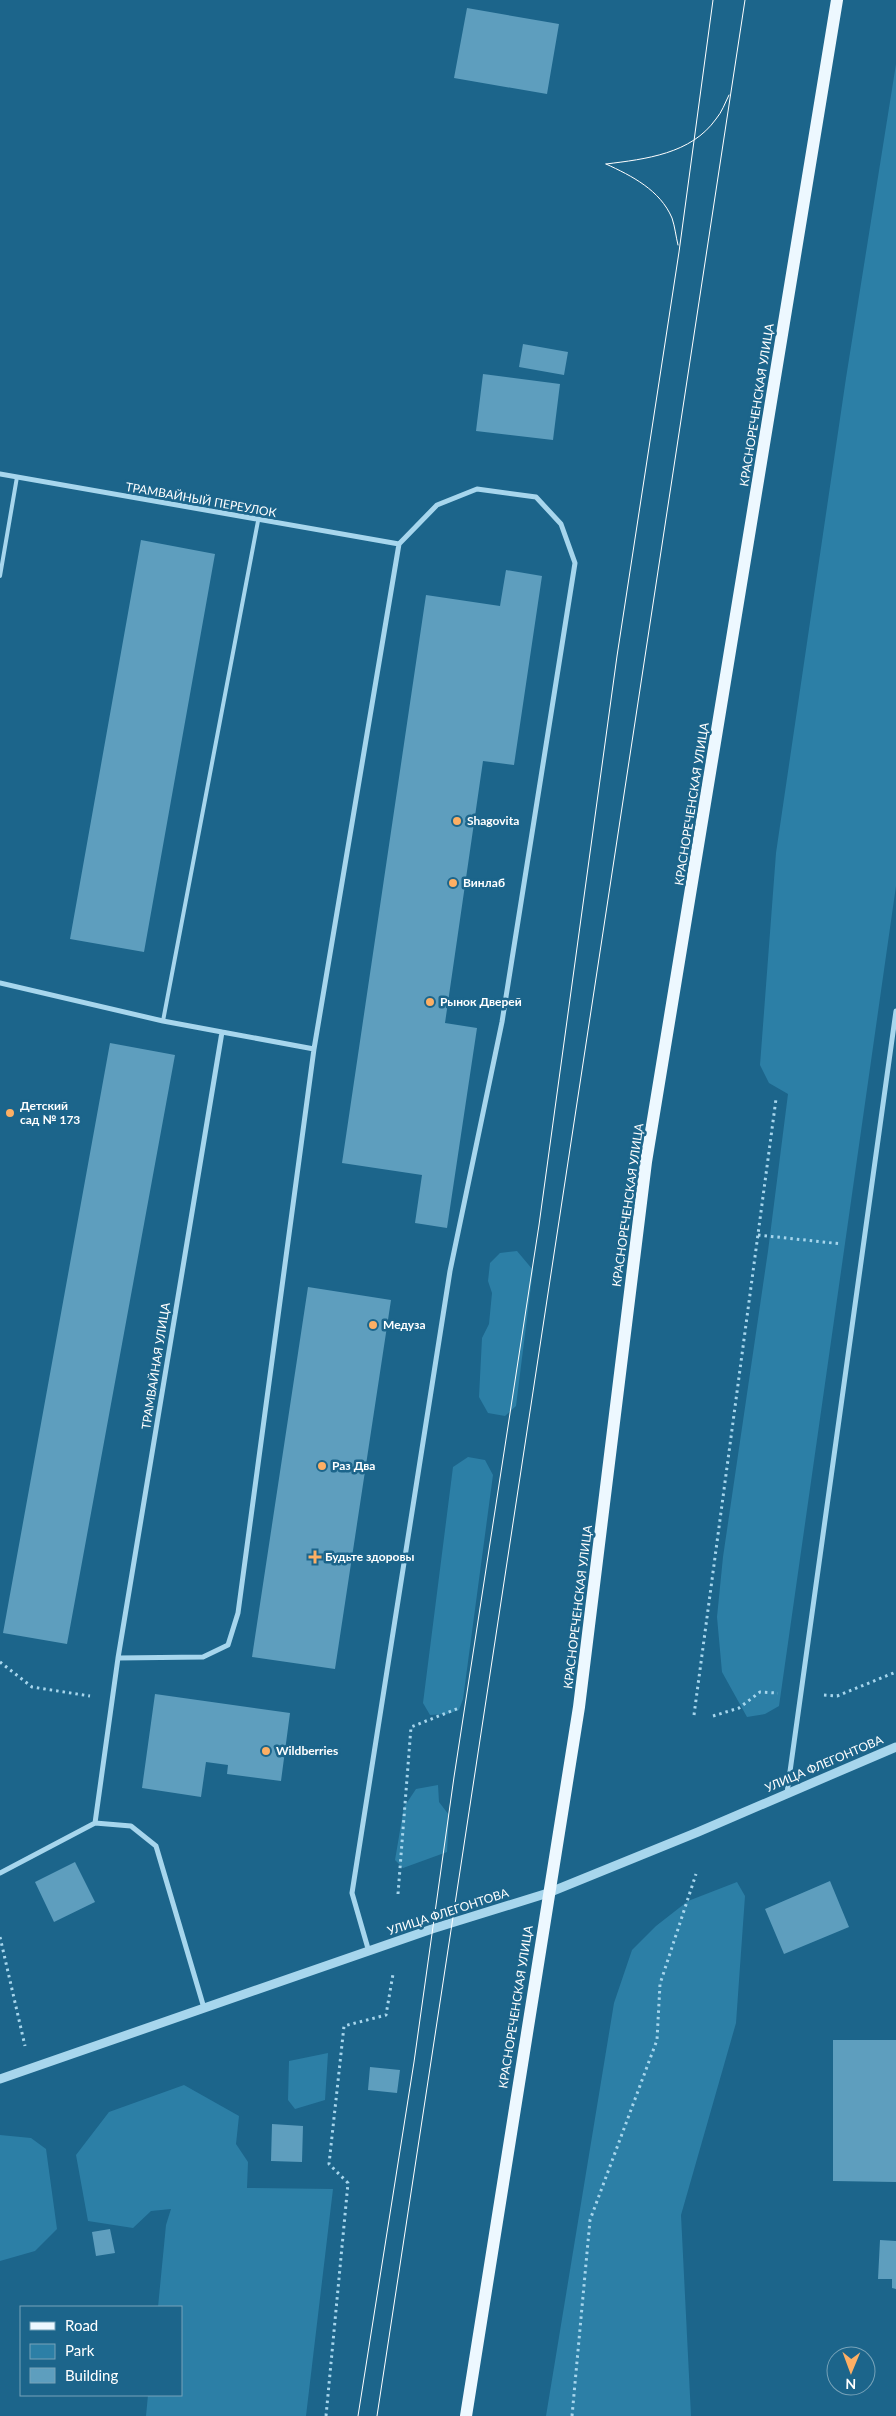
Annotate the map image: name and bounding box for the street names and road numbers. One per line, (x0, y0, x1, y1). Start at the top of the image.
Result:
street label: КРАСНОРЕЧЕНСКАЯ УЛИЦА (736, 321, 777, 488)
street label: ТРАМВАЙНЫЙ ПЕРЕУЛОК (124, 479, 278, 520)
street label: КРАСНОРЕЧЕНСКАЯ УЛИЦА (671, 720, 712, 887)
street label: КРАСНОРЕЧЕНСКАЯ УЛИЦА (609, 1121, 647, 1288)
street label: ТРАМВАЙНАЯ УЛИЦА (138, 1300, 173, 1430)
street label: КРАСНОРЕЧЕНСКАЯ УЛИЦА (560, 1523, 595, 1690)
street label: УЛИЦА ФЛЕГОНТОВА (763, 1732, 886, 1795)
street label: УЛИЦА ФЛЕГОНТОВА (385, 1885, 511, 1938)
street label: КРАСНОРЕЧЕНСКАЯ УЛИЦА (495, 1923, 536, 2090)

